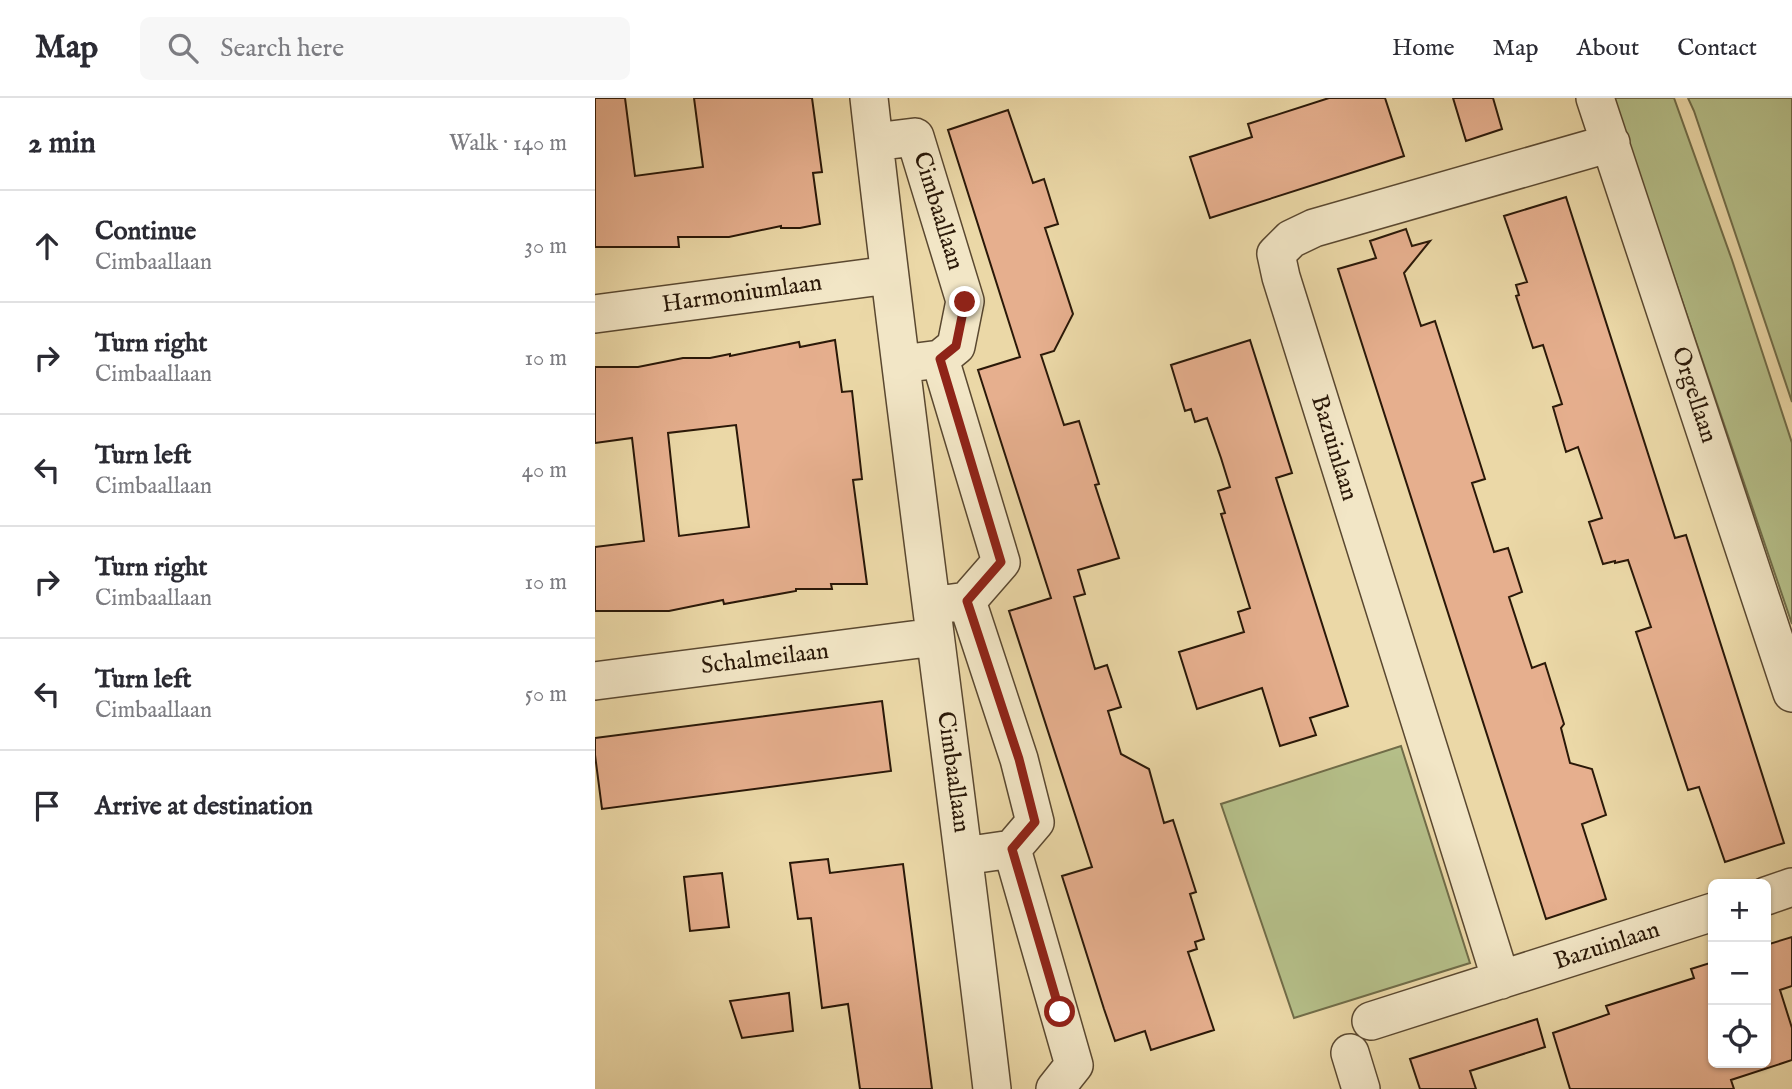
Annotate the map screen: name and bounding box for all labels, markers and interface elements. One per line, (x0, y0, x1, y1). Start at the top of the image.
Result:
search box (140, 17, 630, 80)
text: Map (35, 27, 98, 69)
icon: search (164, 29, 202, 67)
text: Search here (220, 32, 344, 65)
text: Home (1392, 33, 1455, 64)
text: Map (1493, 33, 1539, 64)
text: About (1577, 33, 1639, 64)
text: Contact (1677, 33, 1757, 64)
text: 2 min (28, 125, 96, 163)
text: Walk · 140 m (449, 129, 567, 158)
street label: Cimbaallaan (905, 148, 971, 274)
text: Continue (95, 215, 196, 248)
icon: ahead (28, 227, 66, 265)
text: 30 m (524, 232, 567, 261)
text: Cimbaallaan (95, 248, 212, 277)
street label: Harmoniumlaan (660, 267, 824, 321)
route end (949, 286, 980, 317)
text: Turn right (95, 327, 208, 360)
icon: right (28, 339, 66, 377)
street label: Orgellaan (1664, 343, 1724, 447)
text: 10 m (524, 344, 567, 373)
text: Cimbaallaan (95, 360, 212, 389)
street label: Bazuinlaan (1303, 391, 1365, 505)
text: Turn left (95, 439, 192, 472)
icon: left (28, 451, 66, 489)
text: 40 m (522, 456, 567, 485)
text: Cimbaallaan (95, 472, 212, 501)
text: Turn right (95, 551, 208, 584)
icon: right (28, 563, 66, 601)
text: 10 m (524, 568, 567, 597)
text: Cimbaallaan (95, 584, 212, 613)
street label: Schalmeilaan (699, 636, 831, 682)
text: Turn left (95, 663, 192, 696)
icon: left (28, 675, 66, 713)
text: 50 m (525, 680, 567, 709)
text: Cimbaallaan (95, 696, 212, 725)
street label: Cimbaallaan (929, 709, 977, 835)
icon: arrive (28, 787, 66, 825)
text: Arrive at destination (95, 790, 313, 823)
map controls (1708, 879, 1771, 1068)
button: + (1708, 879, 1771, 942)
street label: Bazuinlaan (1550, 914, 1664, 978)
button: − (1708, 942, 1771, 1005)
route start (1044, 996, 1075, 1027)
button: locate (1708, 1005, 1771, 1068)

